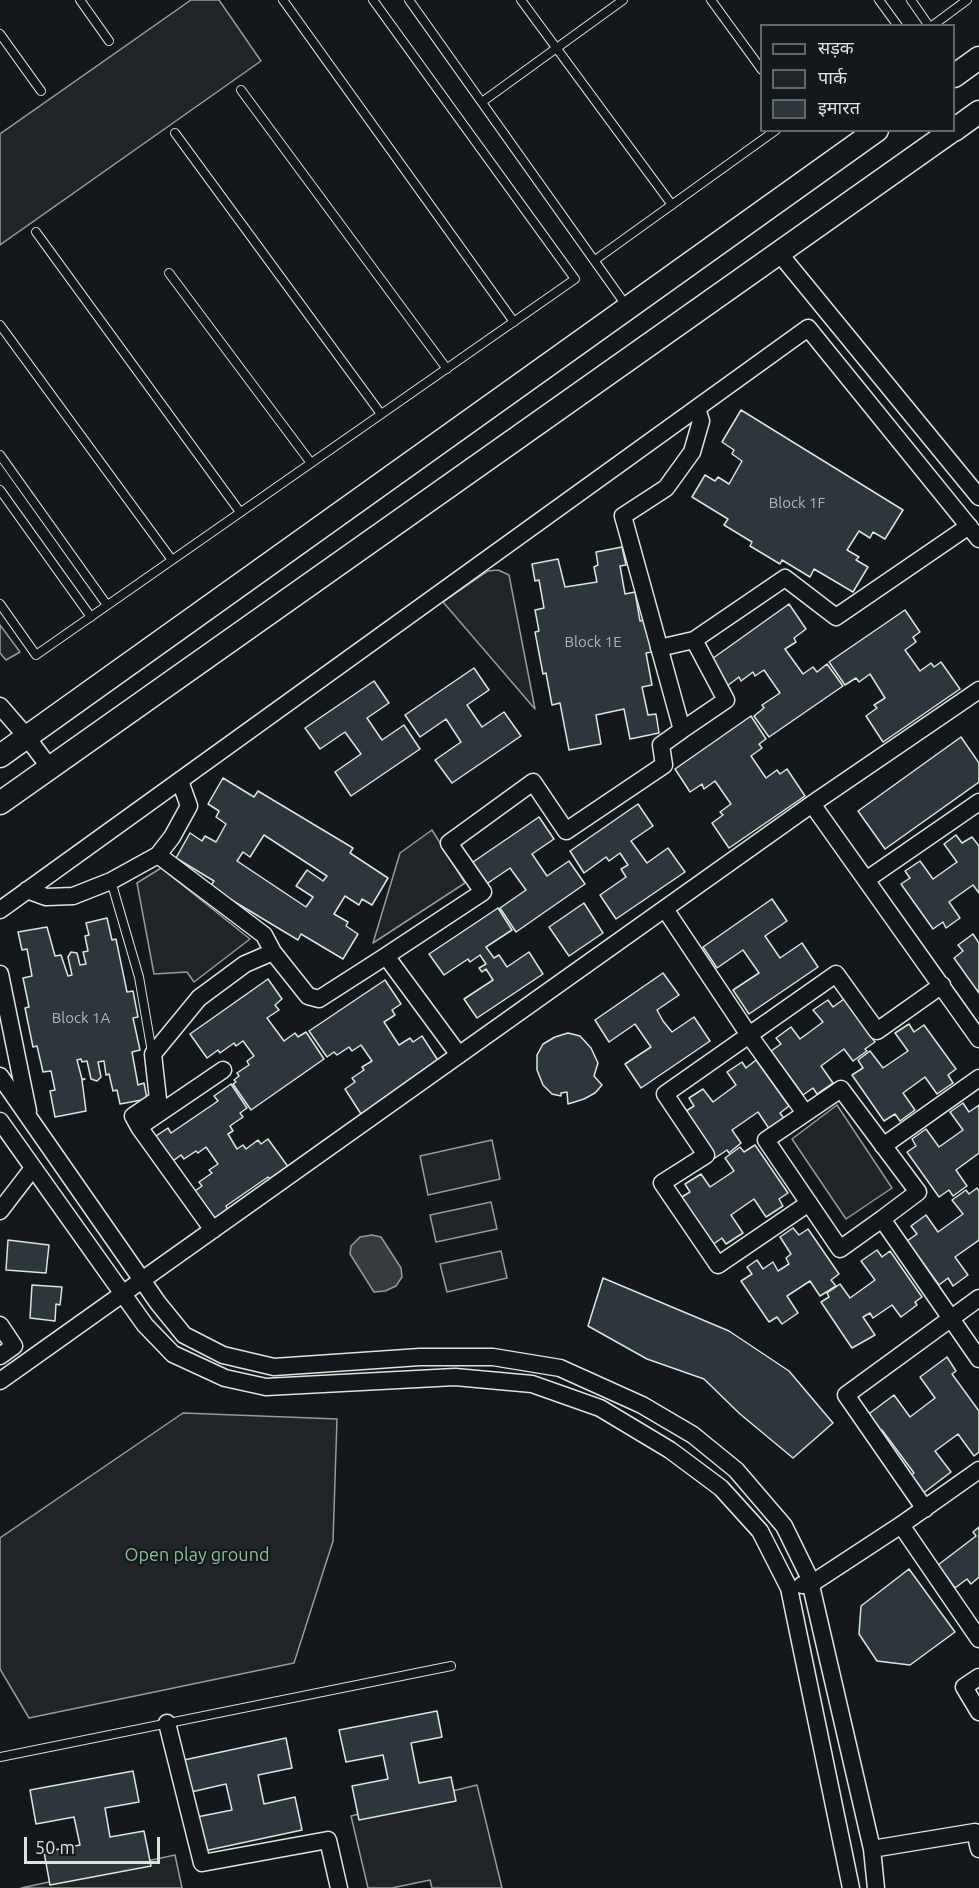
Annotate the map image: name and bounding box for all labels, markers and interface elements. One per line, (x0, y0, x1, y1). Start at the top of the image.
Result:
legend (760, 24, 955, 132)
text: सड़क (818, 37, 854, 57)
text: पार्क (818, 67, 847, 87)
text: इमारत (818, 97, 860, 117)
house number: Block 1F (769, 494, 825, 512)
house number: Block 1E (564, 633, 622, 651)
house number: Block 1A (52, 1009, 110, 1027)
park label: Open play ground (125, 1544, 269, 1566)
scale bar (27, 1825, 164, 1863)
text: 50 m (35, 1837, 75, 1857)

